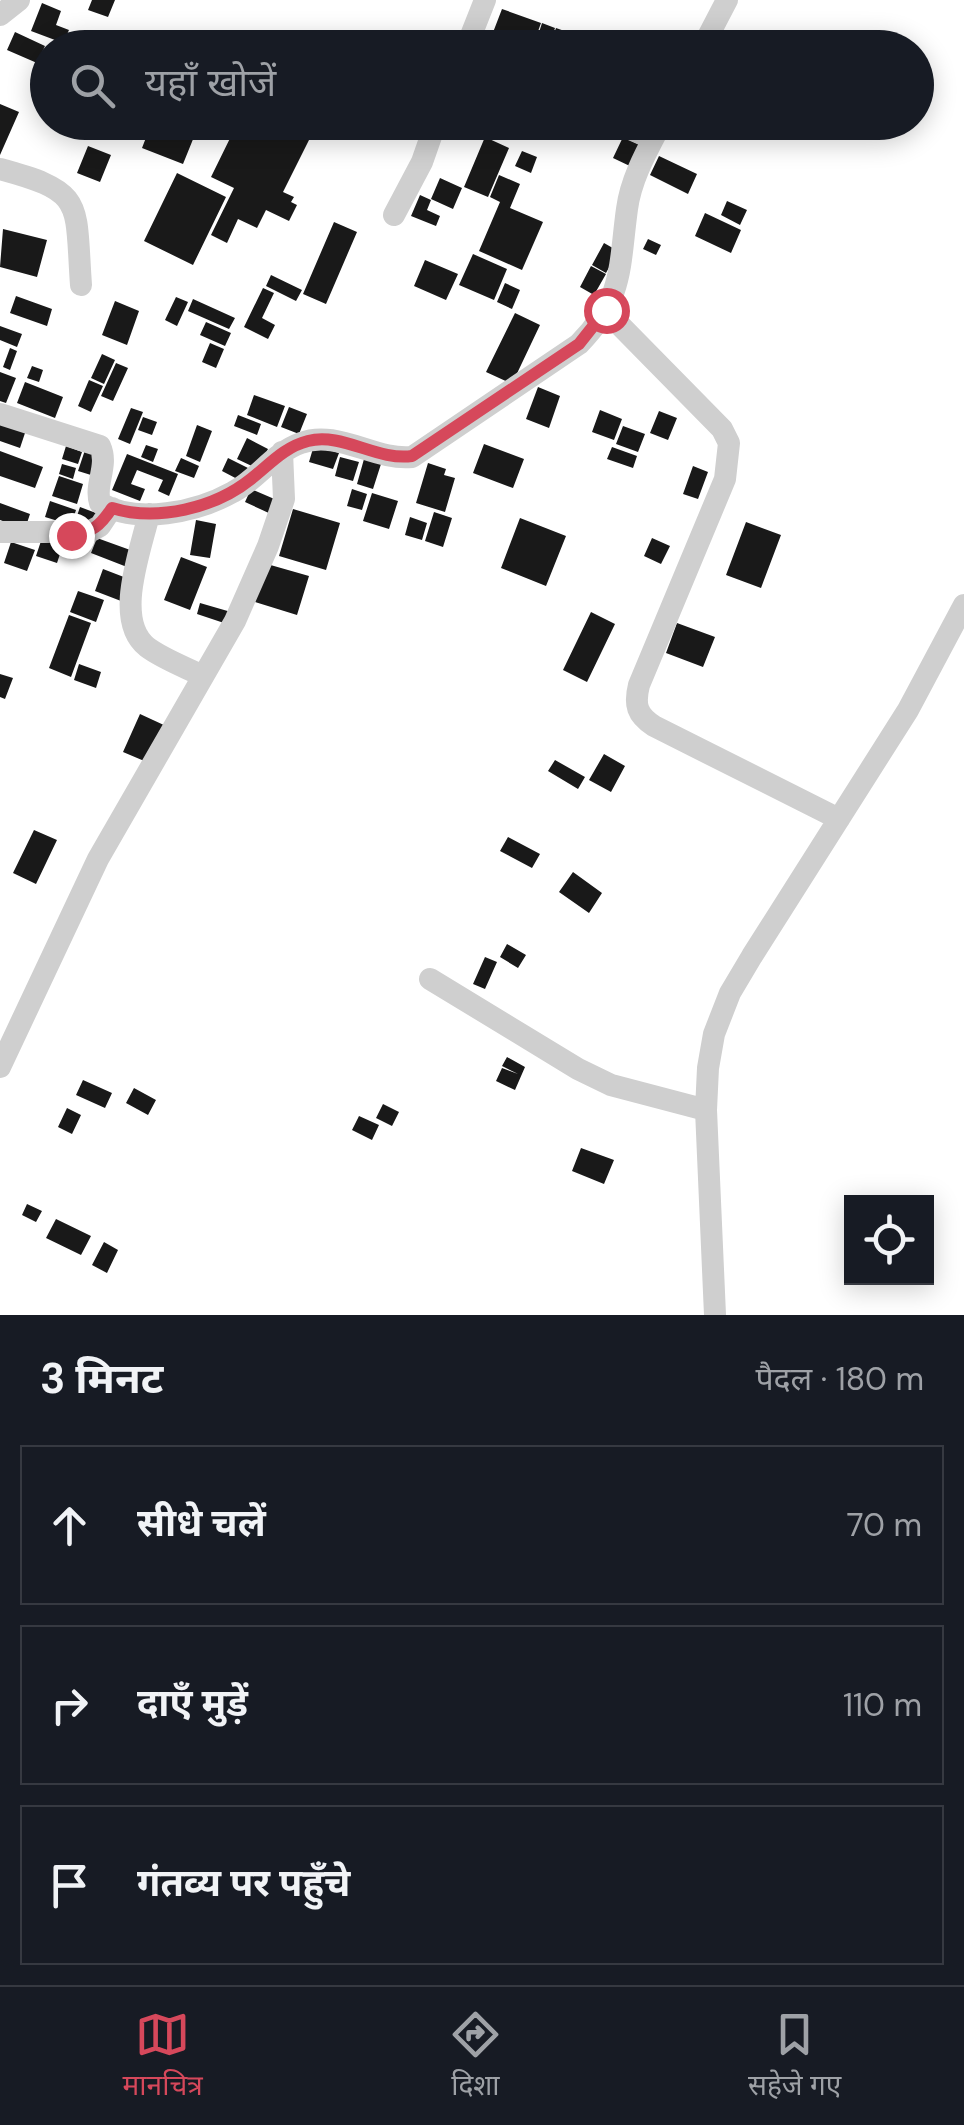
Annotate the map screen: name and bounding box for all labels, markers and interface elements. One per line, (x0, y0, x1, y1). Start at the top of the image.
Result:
search box (30, 30, 934, 140)
icon: search (65, 58, 120, 113)
text: यहाँ खोजें (145, 58, 276, 108)
route start (584, 288, 630, 334)
route end (49, 513, 95, 559)
map controls (844, 1195, 934, 1285)
button: locate (844, 1195, 934, 1285)
text: 3 मिनट (40, 1351, 163, 1406)
text: पैदल · 180 m (755, 1358, 924, 1400)
icon: ahead (42, 1498, 97, 1553)
text: सीधे चलें (137, 1498, 266, 1548)
text: 70 m (846, 1504, 922, 1546)
icon: right (42, 1678, 97, 1733)
text: दाएँ मुड़ें (137, 1678, 248, 1728)
text: 110 m (843, 1684, 922, 1726)
icon: arrive (42, 1858, 97, 1913)
text: गंतव्य पर पहुँचे (137, 1858, 350, 1908)
tab: मानचित्र (123, 2007, 203, 2106)
tab: दिशा (448, 2007, 503, 2106)
tab: सहेजे गए (748, 2007, 841, 2106)

